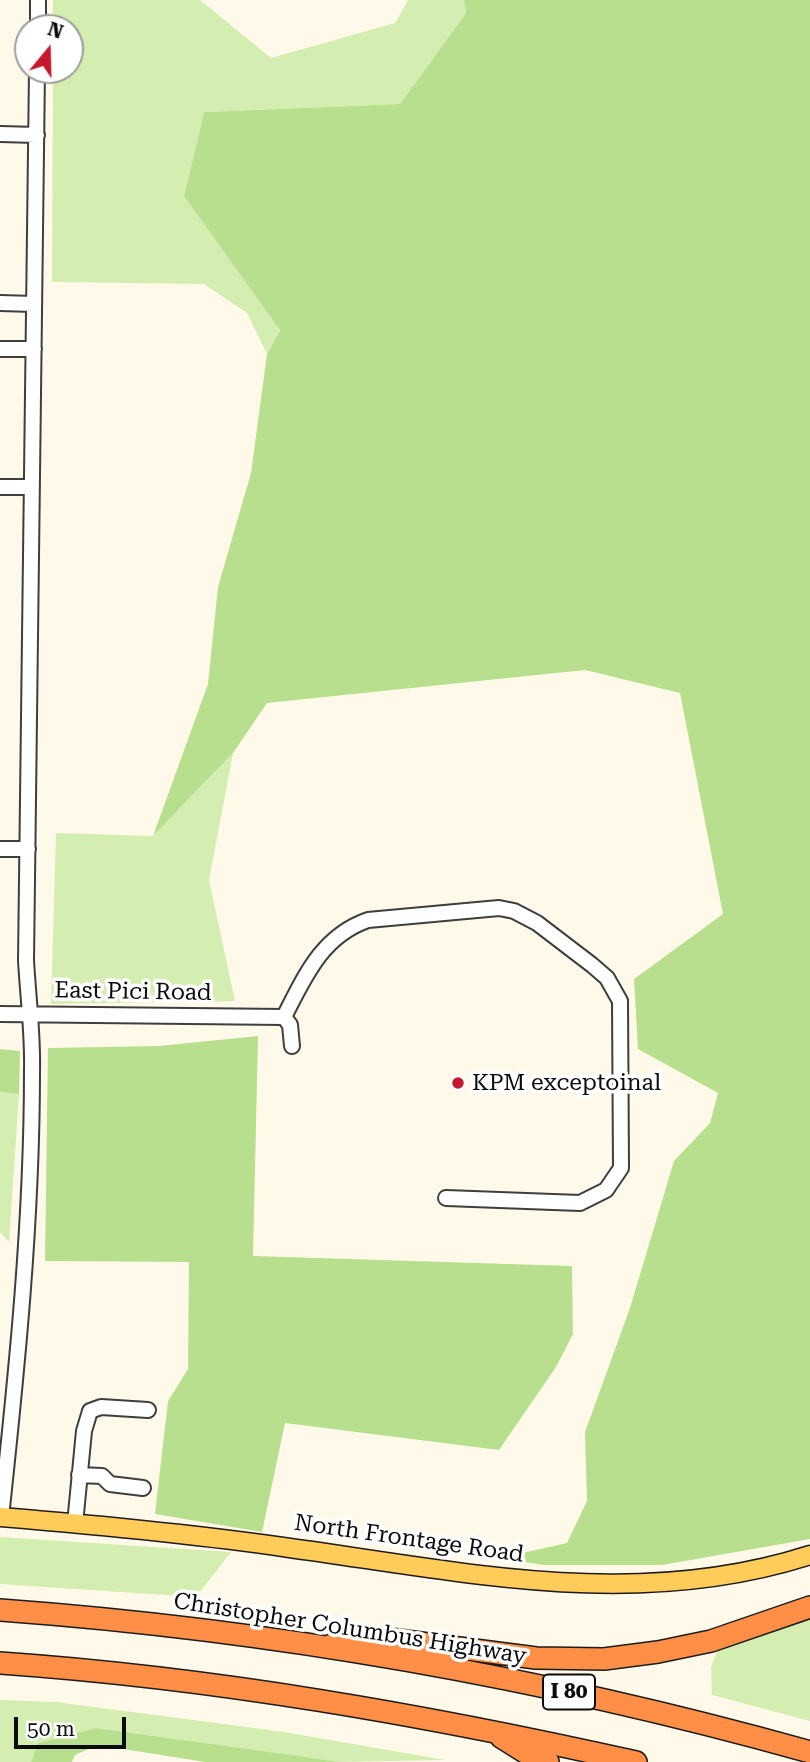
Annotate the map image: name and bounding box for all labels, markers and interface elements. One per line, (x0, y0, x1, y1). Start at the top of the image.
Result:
north arrow (14, 14, 84, 84)
text: N (45, 17, 66, 44)
street label: East Pici Road (54, 977, 212, 1007)
place label: KPM exceptoinal (472, 1069, 661, 1097)
marker: KPM exceptoinal (450, 1075, 466, 1091)
street label: North Frontage Road (292, 1509, 526, 1569)
street label: Christopher Columbus Highway (172, 1587, 528, 1671)
road number: I 80 (543, 1674, 595, 1710)
scale bar (18, 1702, 130, 1746)
text: 50 m (27, 1717, 75, 1741)

